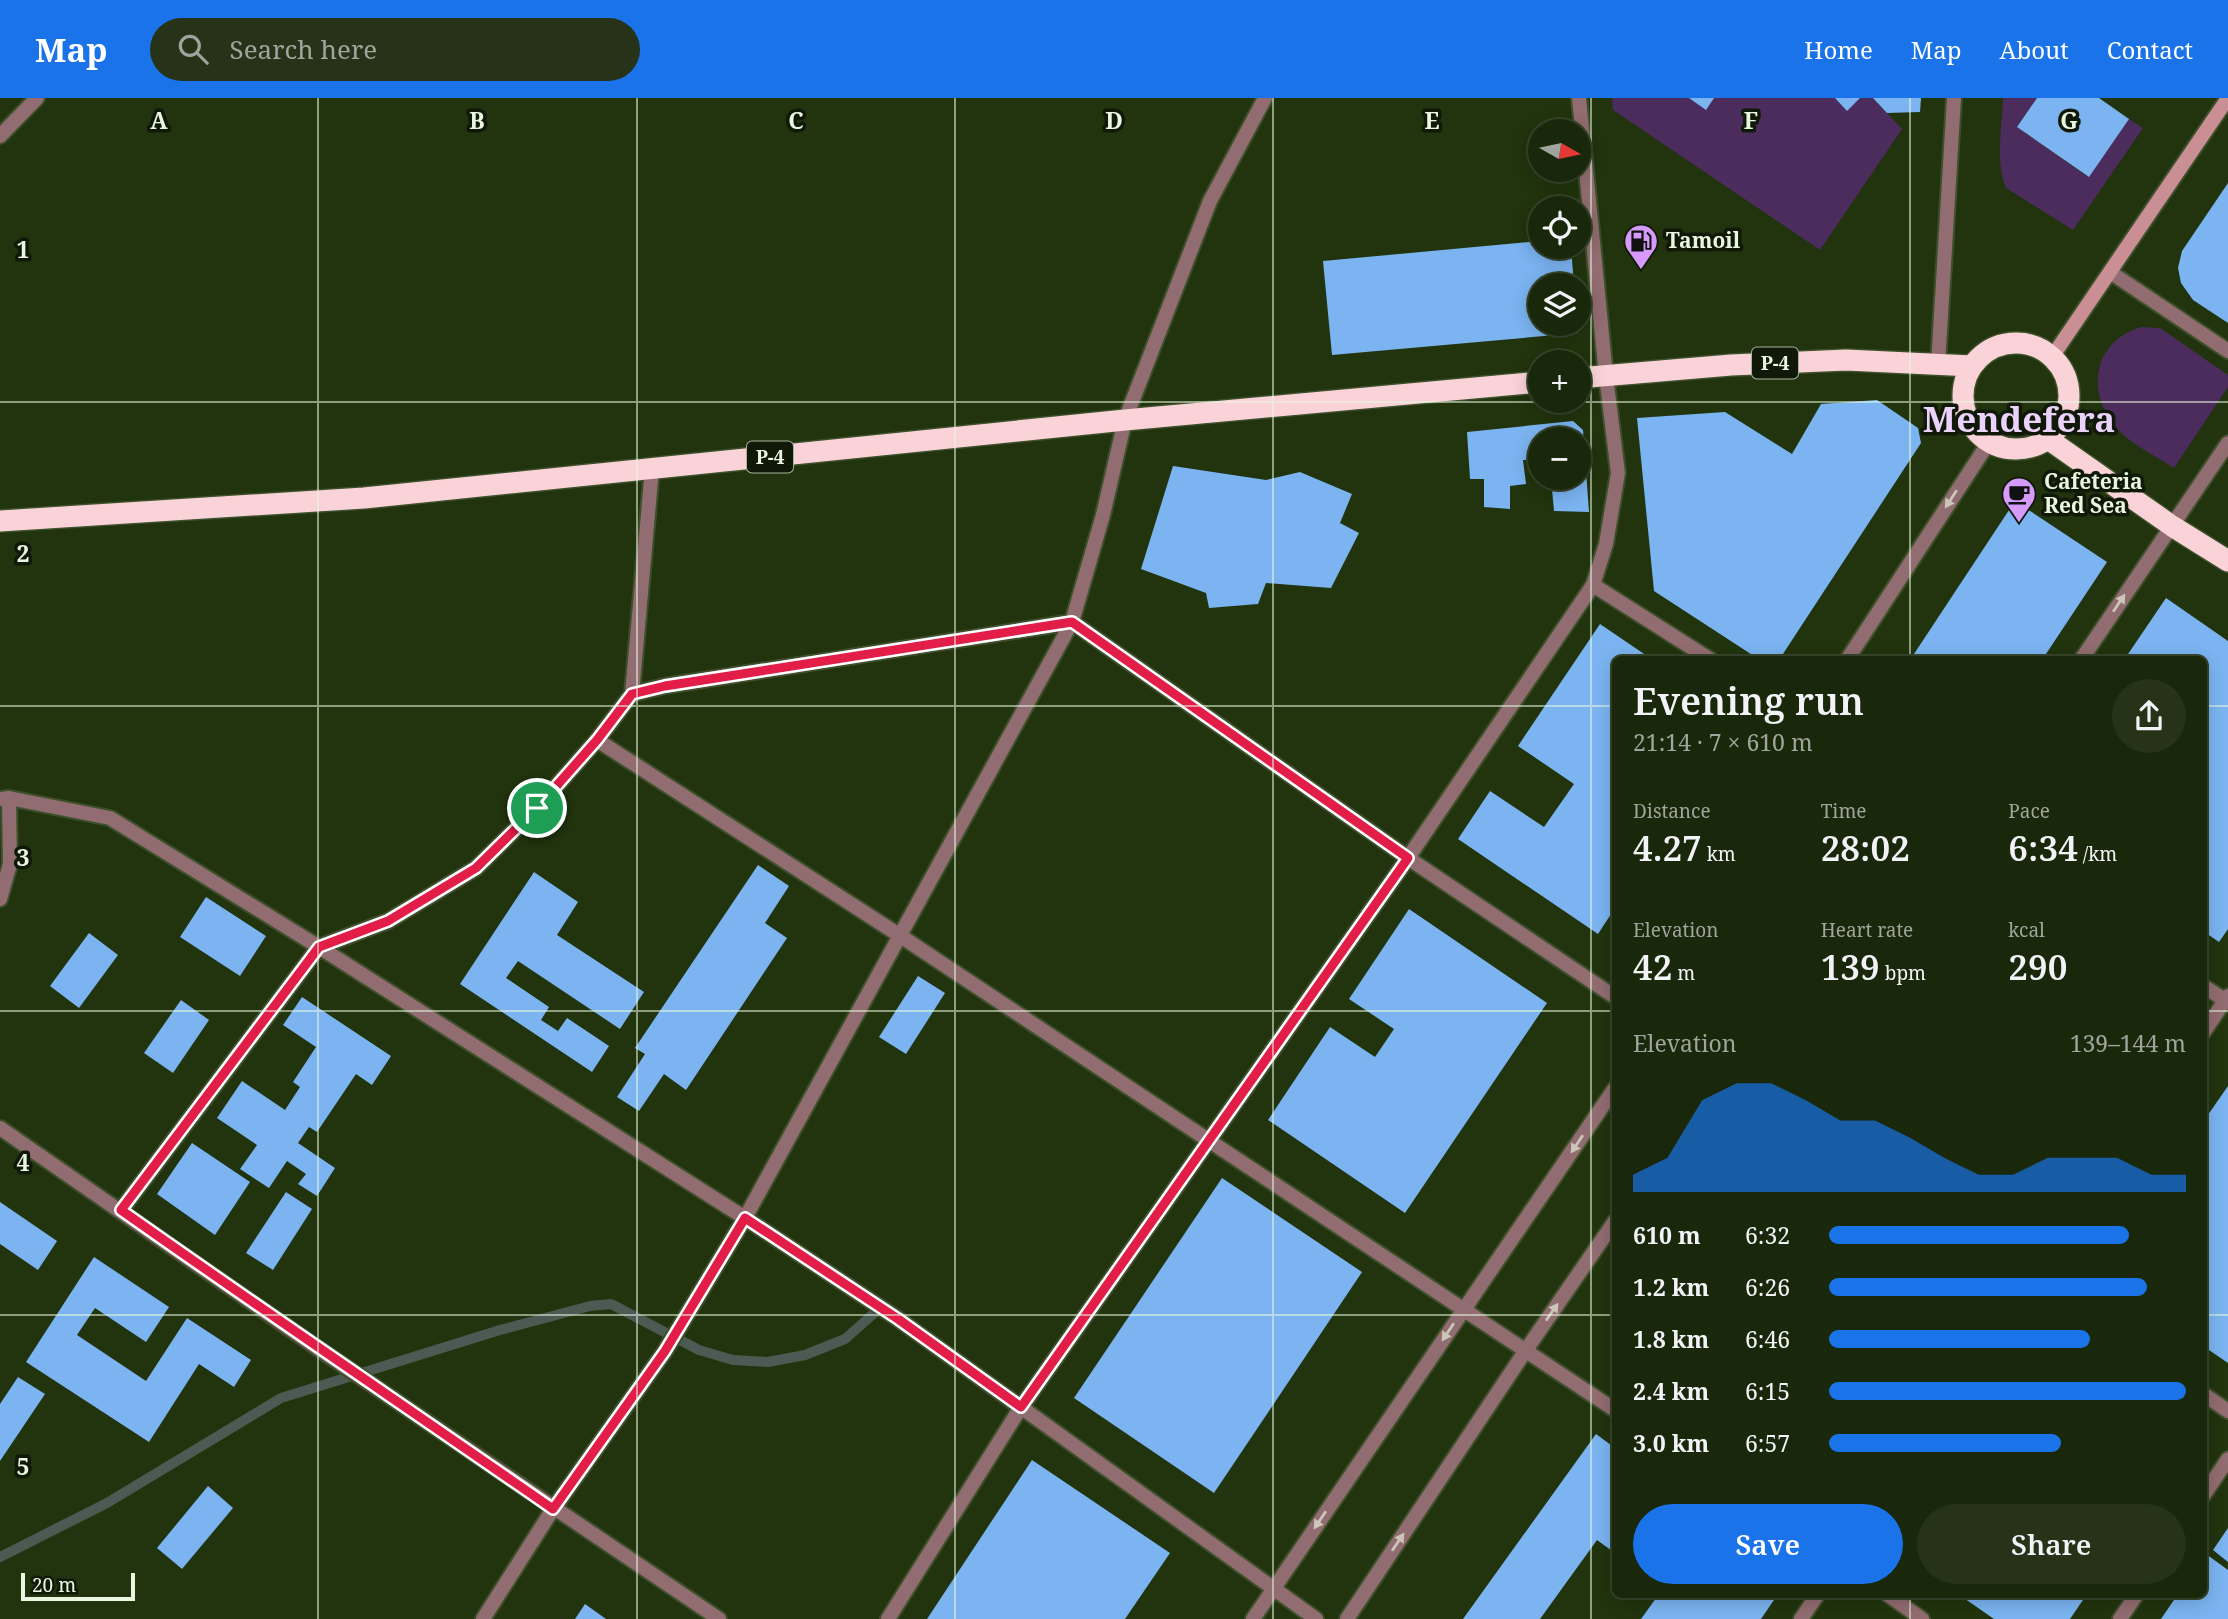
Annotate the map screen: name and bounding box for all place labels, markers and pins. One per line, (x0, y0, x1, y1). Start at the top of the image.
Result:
fuel station icon: Tamoil (1622, 222, 1660, 271)
place label: Tamoil (1666, 226, 1741, 254)
place label: Cafeteria Red Sea (2044, 467, 2143, 519)
cafe icon: Cafeteria Red Sea (2000, 475, 2038, 524)
pin (507, 778, 567, 838)

